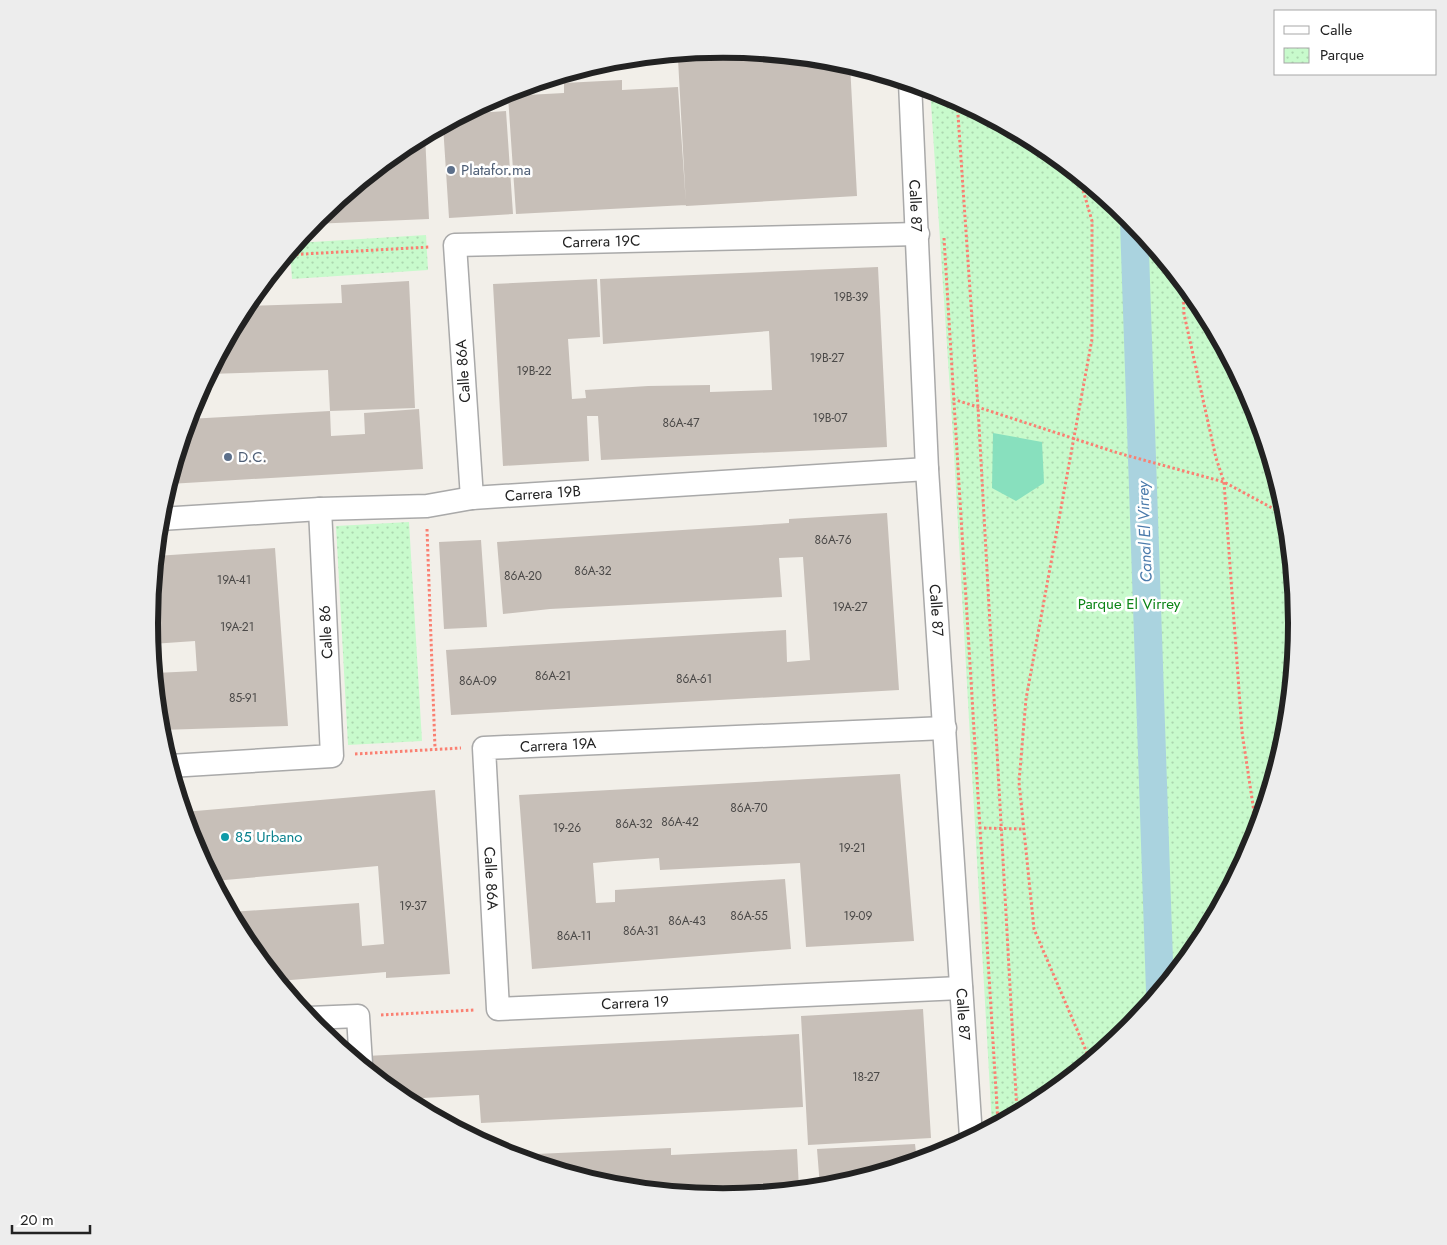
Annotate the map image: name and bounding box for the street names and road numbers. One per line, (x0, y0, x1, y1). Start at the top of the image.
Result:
street label: Calle 87 (903, 179, 928, 233)
street label: Carrera 19C (562, 230, 641, 253)
street label: Calle 86A (450, 339, 476, 403)
street label: Carrera 19B (504, 480, 581, 507)
street label: Calle 87 (924, 583, 949, 637)
street label: Calle 86 (314, 605, 338, 659)
street label: Carrera 19A (519, 732, 597, 758)
street label: Calle 86A (478, 846, 504, 911)
street label: Calle 87 (950, 988, 976, 1041)
street label: Carrera 19 (601, 990, 669, 1015)

